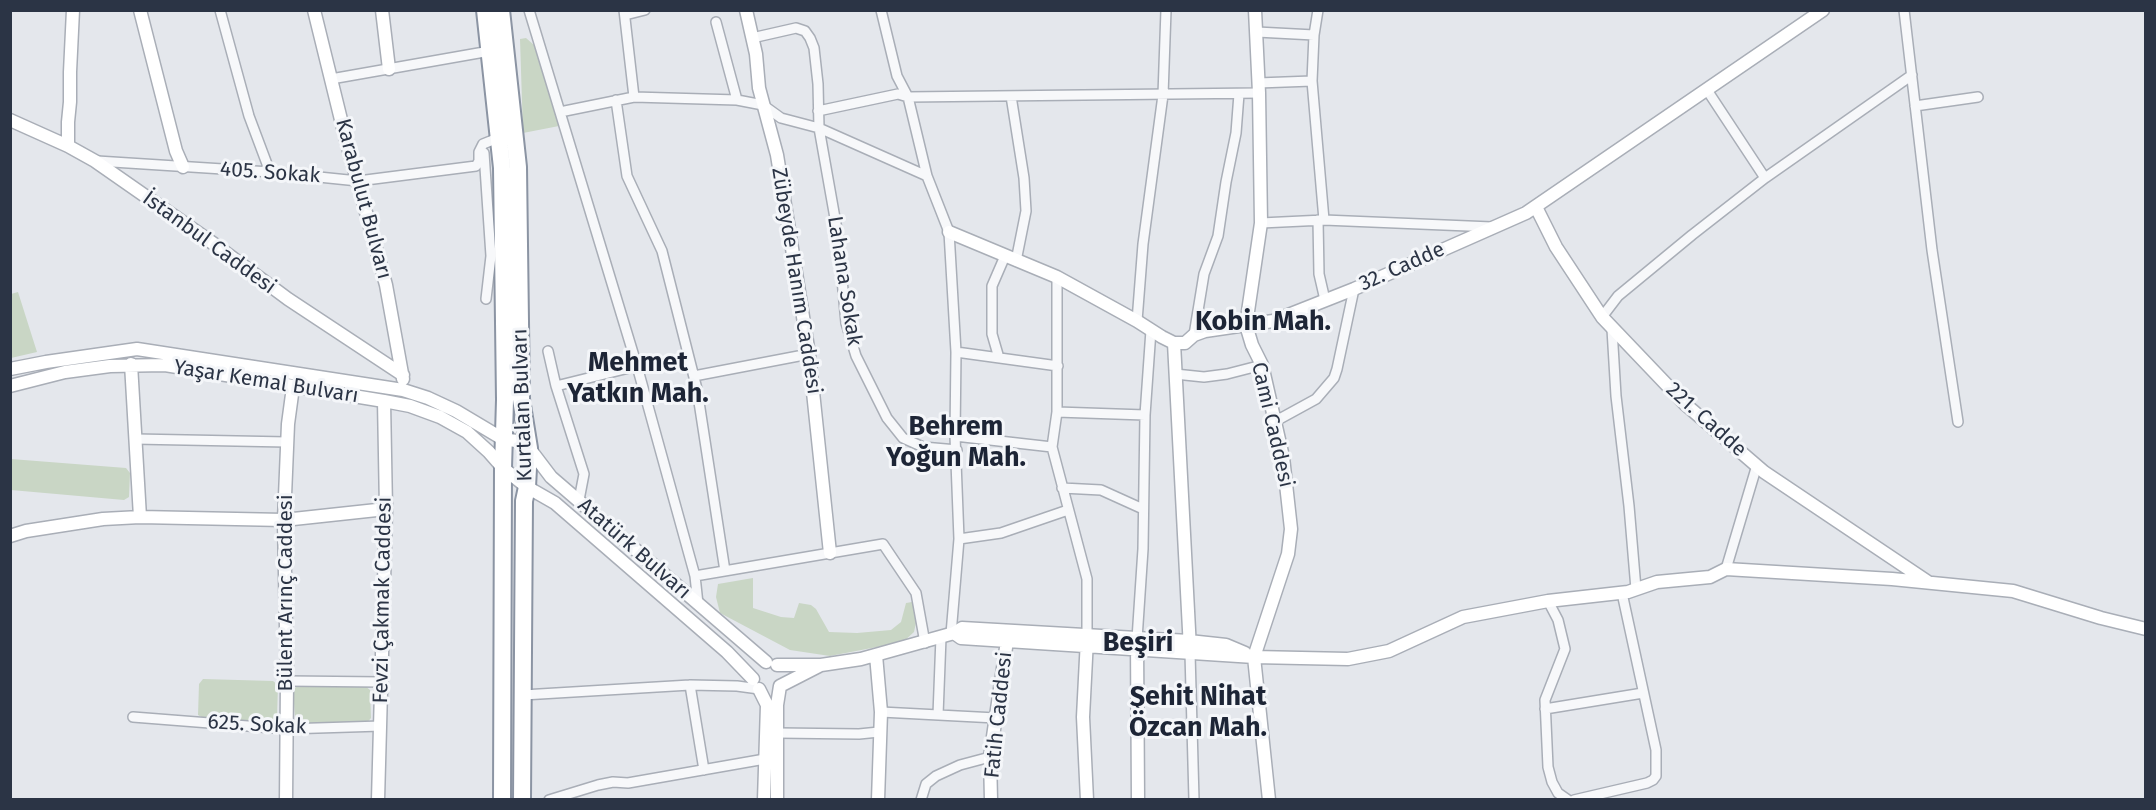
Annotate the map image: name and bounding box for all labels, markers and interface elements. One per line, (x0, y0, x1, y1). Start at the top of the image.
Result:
street label: Karabulut Bulvarı (329, 116, 397, 282)
street label: 405. Sokak (219, 157, 321, 189)
street label: Zübeyde Hanım Caddesi (766, 166, 826, 396)
street label: İstanbul Caddesi (137, 186, 281, 300)
street label: Lahana Sokak (821, 214, 867, 348)
street label: 32. Cadde (1355, 237, 1449, 297)
district label: Kobin Mah. (1195, 306, 1331, 338)
street label: Kurtalan Bulvarı (508, 328, 538, 482)
district label: Mehmet Yatkın Mah. (567, 347, 709, 410)
street label: Yaşar Kemal Bulvarı (172, 355, 360, 409)
street label: Cami Caddesi (1245, 360, 1299, 490)
street label: 221. Cadde (1661, 377, 1751, 463)
district label: Behrem Yoğun Mah. (886, 411, 1026, 474)
street label: Atatürk Bulvarı (572, 493, 696, 605)
street label: Bülent Arınç Caddesi (273, 494, 299, 692)
street label: Fevzi Çakmak Caddesi (369, 496, 397, 704)
district label: Beşiri (1103, 627, 1173, 659)
street label: Fatih Caddesi (980, 650, 1018, 780)
district label: Şehit Nihat Özcan Mah. (1129, 681, 1267, 744)
street label: 625. Sokak (207, 710, 307, 740)

